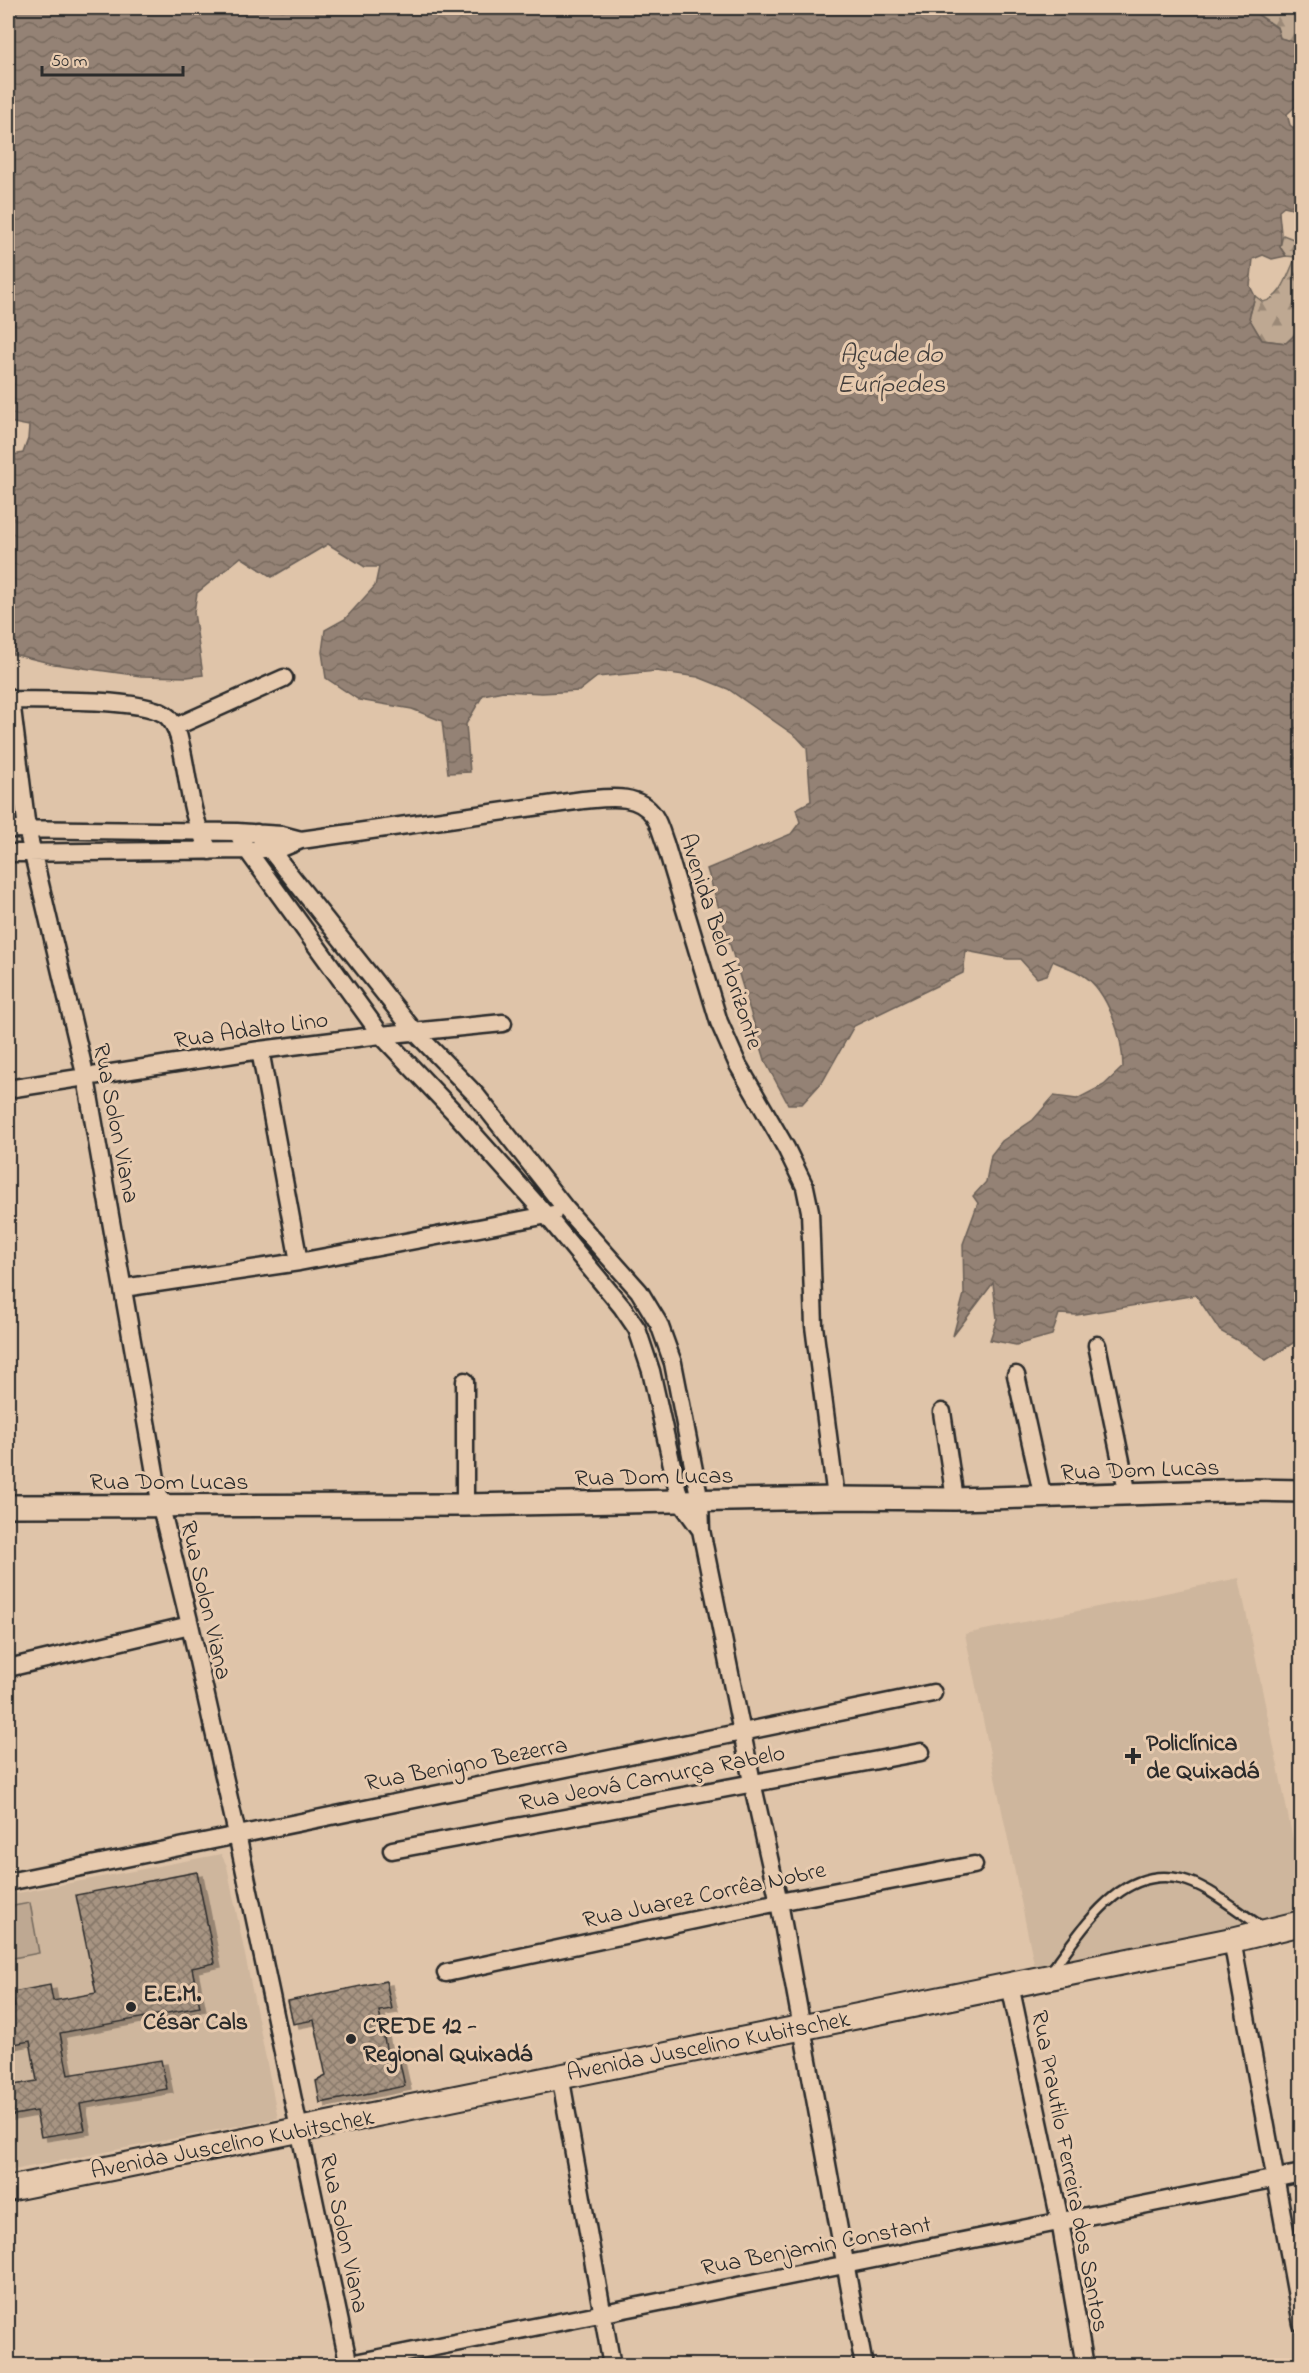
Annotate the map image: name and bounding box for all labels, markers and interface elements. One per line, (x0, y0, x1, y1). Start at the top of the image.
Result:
scale bar (42, 39, 183, 77)
text: 50 m (51, 49, 88, 75)
water label: Açude do Eurípedes (837, 337, 946, 405)
street label: Avenida Belo Horizonte (668, 829, 771, 1054)
street label: Rua Adalto Lino (172, 1003, 331, 1060)
street label: Rua Solon Viana (82, 1041, 147, 1206)
street label: Rua Dom Lucas (1060, 1451, 1220, 1492)
street label: Rua Dom Lucas (574, 1460, 734, 1497)
street label: Rua Dom Lucas (90, 1466, 248, 1501)
street label: Rua Solon Viana (169, 1518, 240, 1683)
place label: Policlínica de Quixadá (1146, 1727, 1260, 1790)
street label: Rua Benigno Bezerra (362, 1729, 571, 1802)
street label: Rua Jeová Camurça Rabelo (517, 1737, 788, 1822)
marker: Policlínica de Quixadá (1124, 1747, 1142, 1765)
street label: Rua Juarez Corrêa Nobre (580, 1854, 829, 1939)
place label: E.E.M. César Cals (143, 1978, 248, 2041)
marker: E.E.M. César Cals (124, 2000, 138, 2014)
street label: Avenida Juscelino Kubitschek (564, 2003, 853, 2092)
street label: Rua Prautilo Ferreira dos Santos (1020, 2008, 1117, 2335)
place label: CREDE 12 - Regional Quixadá (363, 2010, 533, 2074)
marker: CREDE 12 - Regional Quixadá (344, 2032, 358, 2046)
street label: Avenida Juscelino Kubitschek (88, 2101, 377, 2190)
street label: Rua Solon Viana (309, 2151, 377, 2316)
street label: Rua Benjamin Constant (698, 2208, 935, 2287)

